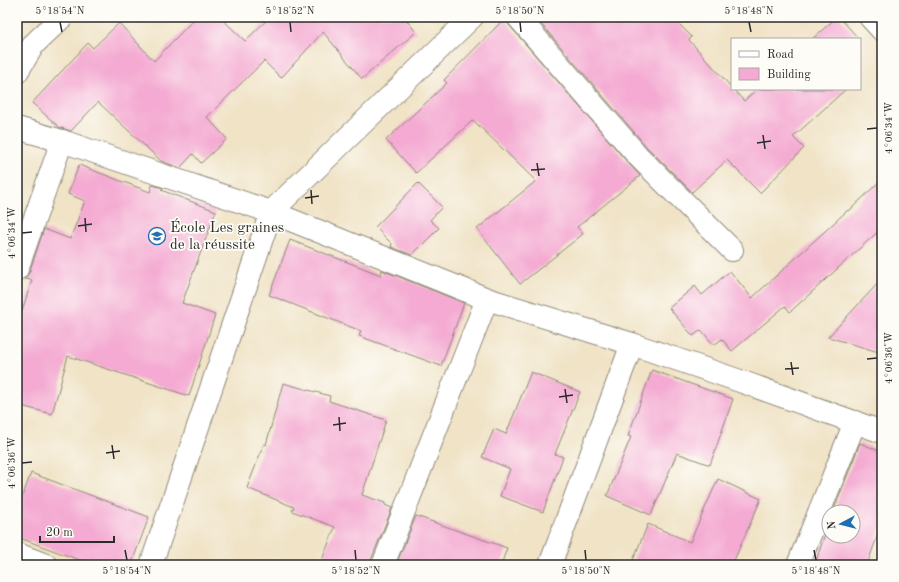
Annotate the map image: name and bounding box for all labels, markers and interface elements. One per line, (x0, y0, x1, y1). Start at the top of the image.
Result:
text: 5°18'54"N (36, 6, 85, 16)
text: 5°18'52"N (266, 6, 315, 16)
text: 5°18'50"N (496, 6, 545, 16)
text: 5°18'48"N (725, 6, 774, 16)
legend (731, 38, 861, 90)
text: Road (767, 49, 794, 61)
text: Building (767, 69, 811, 81)
text: 4°06'34"W (884, 102, 894, 154)
text: 4°06'34"W (7, 207, 17, 259)
place label: École Les graines de la réussite (170, 218, 284, 253)
school or university icon: École Les graines de la réussite (147, 226, 167, 246)
text: 4°06'36"W (884, 332, 894, 384)
text: 4°06'36"W (7, 437, 17, 489)
north arrow (821, 504, 861, 544)
scale bar (40, 518, 114, 544)
text: N (827, 520, 839, 530)
text: 20 m (46, 527, 73, 539)
text: 5°18'54"N (103, 566, 152, 576)
text: 5°18'52"N (332, 566, 381, 576)
text: 5°18'50"N (562, 566, 611, 576)
text: 5°18'48"N (792, 566, 841, 576)

